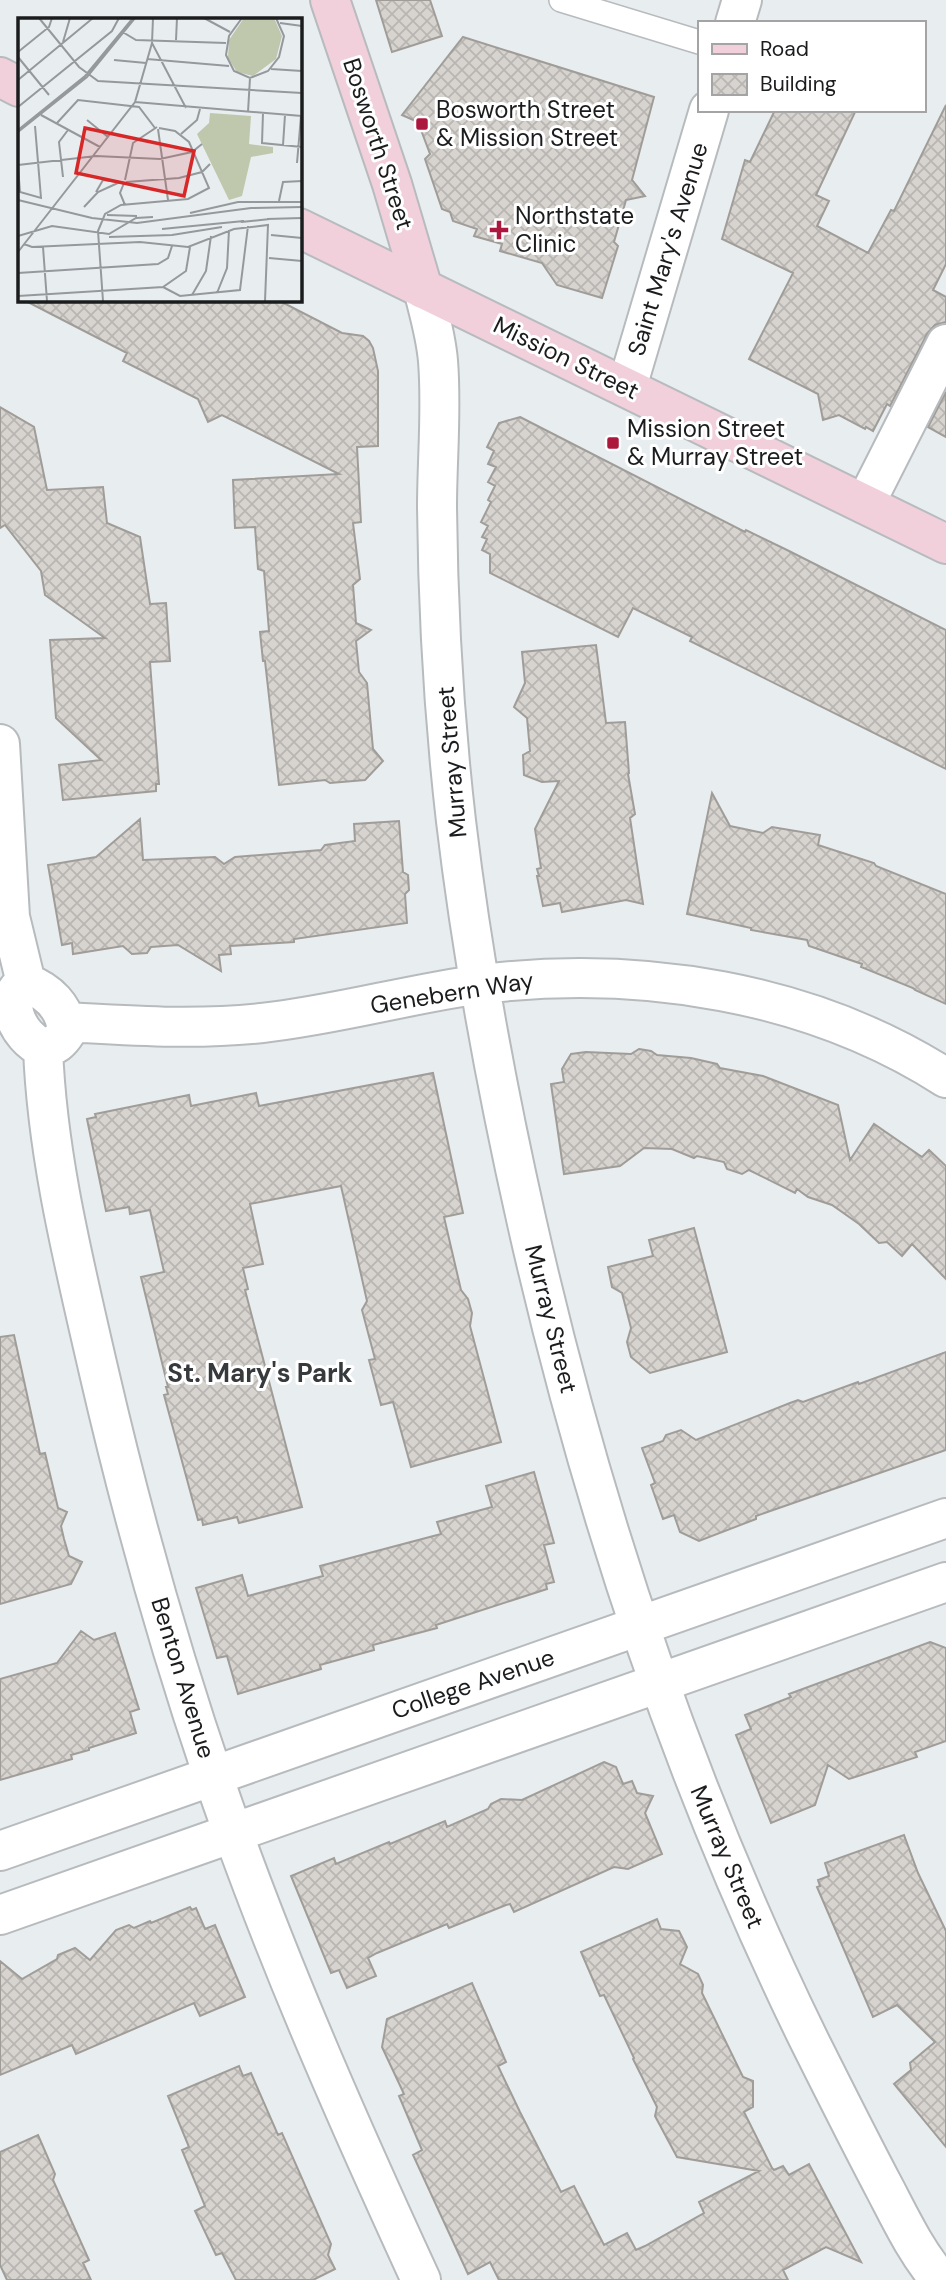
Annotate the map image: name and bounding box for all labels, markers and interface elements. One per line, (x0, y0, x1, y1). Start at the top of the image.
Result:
inset map (18, 18, 301, 301)
legend (698, 21, 925, 112)
text: Road (760, 35, 809, 63)
street label: Bosworth Street (336, 54, 421, 234)
text: Building (760, 70, 837, 98)
place label: Bosworth Street & Mission Street (436, 94, 618, 153)
marker: Bosworth Street & Mission Street (414, 116, 430, 132)
street label: Saint Mary's Avenue (620, 138, 715, 359)
place label: Northstate Clinic (515, 200, 634, 259)
marker: Northstate Clinic (489, 220, 509, 240)
street label: Mission Street (488, 309, 644, 406)
place label: Mission Street & Murray Street (627, 413, 803, 472)
marker: Mission Street & Murray Street (605, 435, 621, 451)
street label: Murray Street (429, 685, 474, 839)
street label: Genebern Way (368, 964, 536, 1021)
street label: Murray Street (518, 1241, 585, 1396)
district label: St. Mary's Park (167, 1356, 353, 1390)
street label: Benton Avenue (144, 1594, 223, 1762)
street label: College Avenue (387, 1641, 558, 1726)
street label: Murray Street (683, 1781, 771, 1933)

